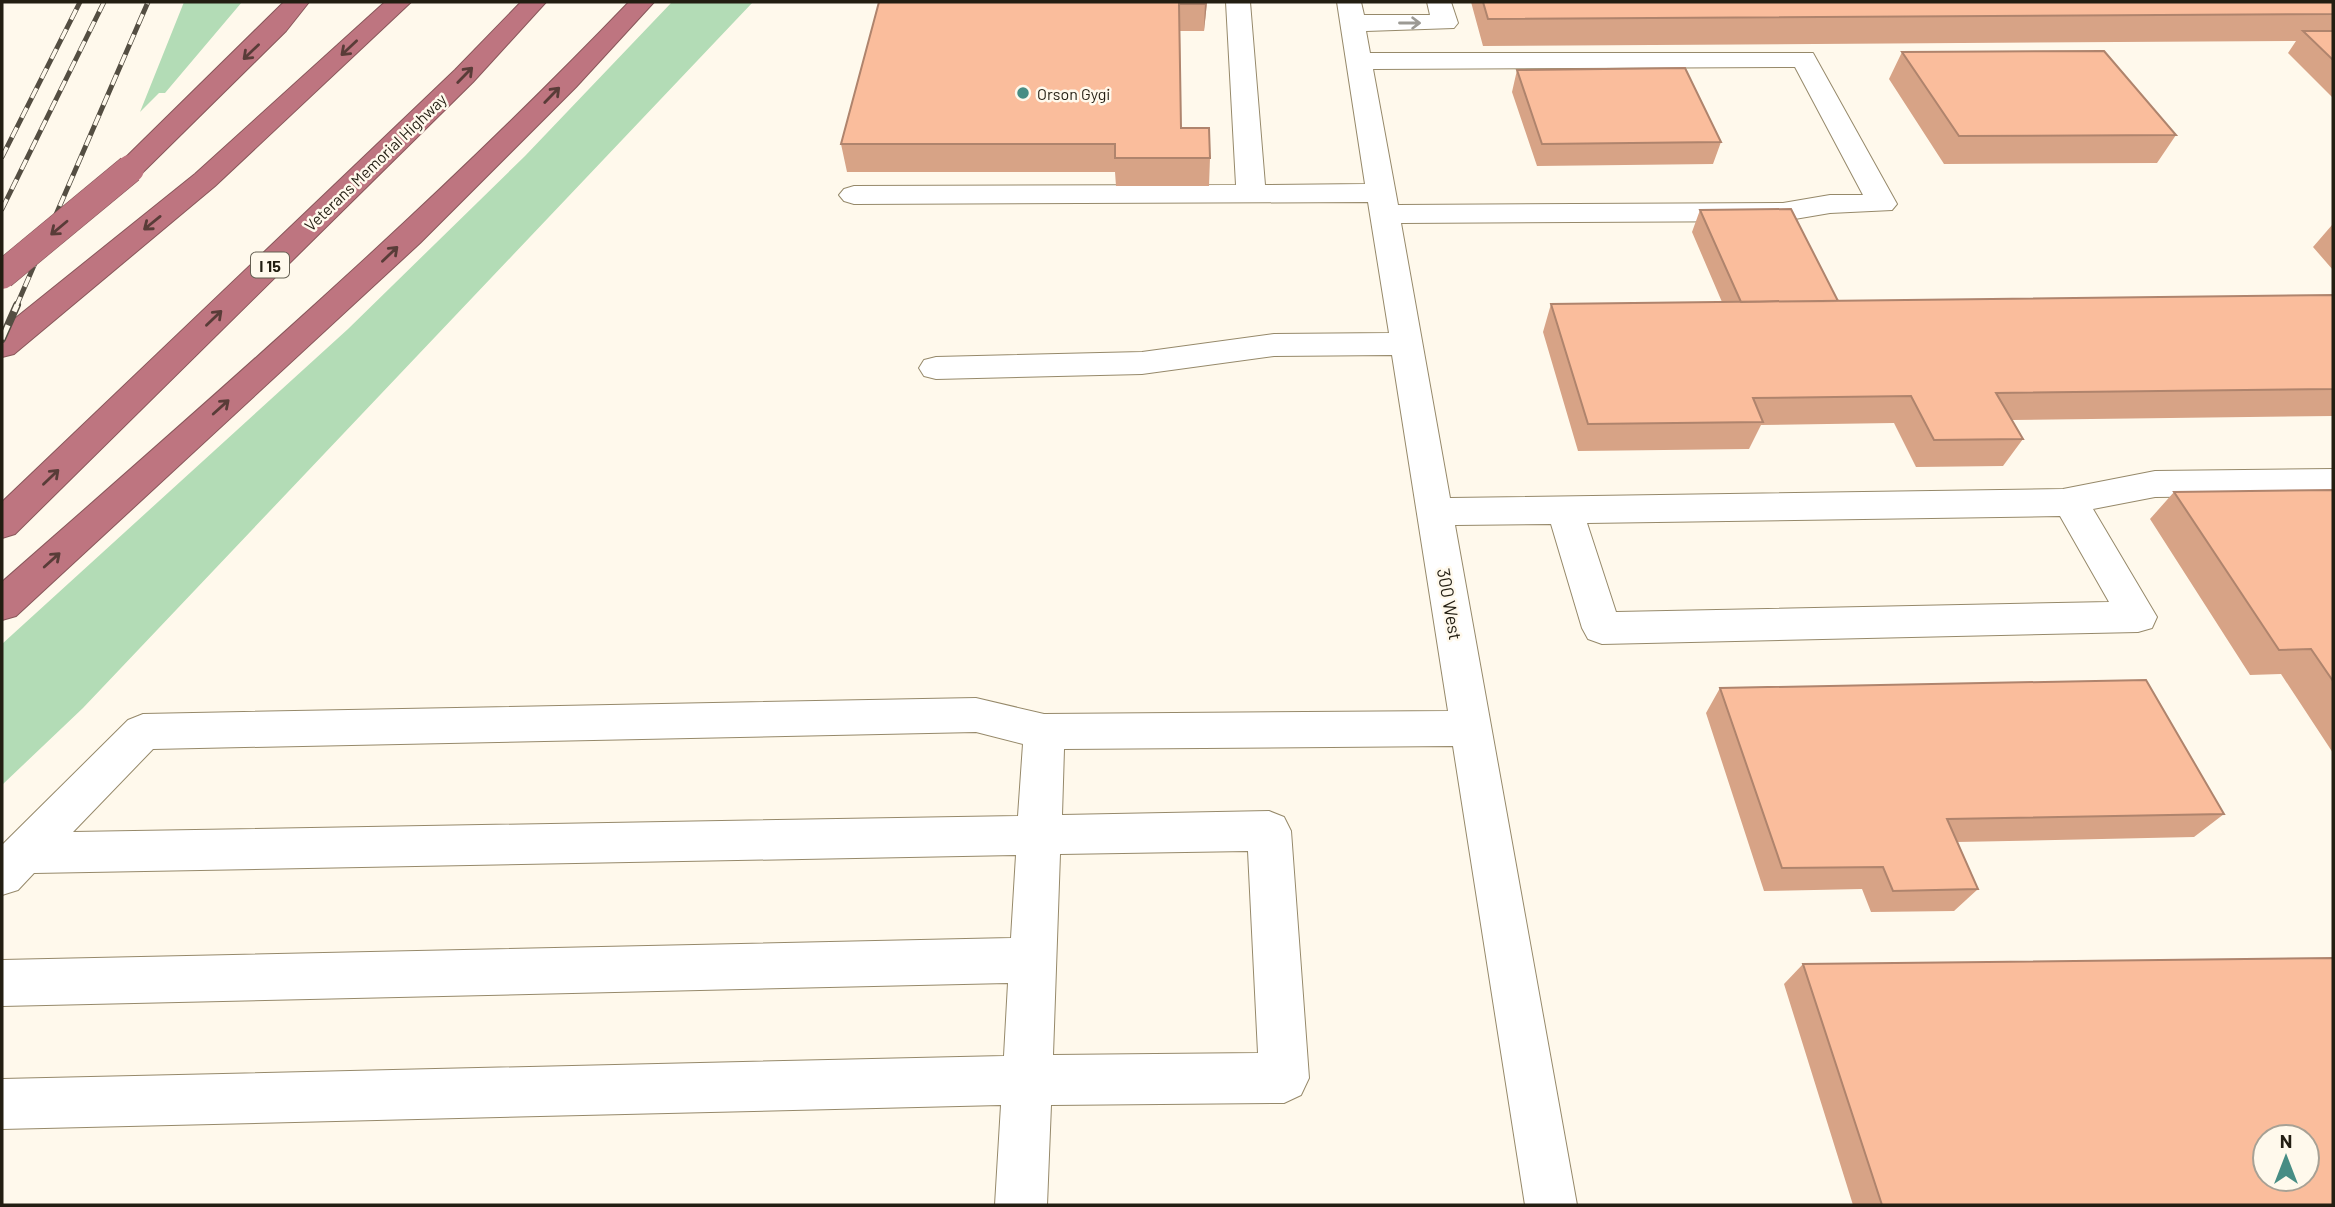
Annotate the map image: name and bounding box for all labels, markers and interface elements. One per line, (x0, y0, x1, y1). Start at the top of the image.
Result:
one-way arrow (1398, 16, 1421, 30)
one-way arrow (340, 40, 358, 56)
one-way arrow (243, 43, 260, 60)
one-way arrow (457, 66, 474, 83)
place label: Orson Gygi (1037, 84, 1110, 103)
marker: Orson Gygi (1015, 85, 1031, 101)
one-way arrow (544, 87, 561, 104)
street label: Veterans Memorial Highway (300, 89, 450, 235)
one-way arrow (144, 215, 162, 231)
one-way arrow (50, 220, 68, 236)
one-way arrow (381, 246, 398, 263)
road number: I 15 (251, 252, 289, 278)
one-way arrow (205, 310, 222, 327)
one-way arrow (212, 400, 230, 416)
one-way arrow (42, 468, 59, 485)
one-way arrow (43, 552, 61, 568)
street label: 300 West (1433, 566, 1467, 642)
north arrow (2251, 1123, 2321, 1193)
text: N (2280, 1129, 2292, 1152)

